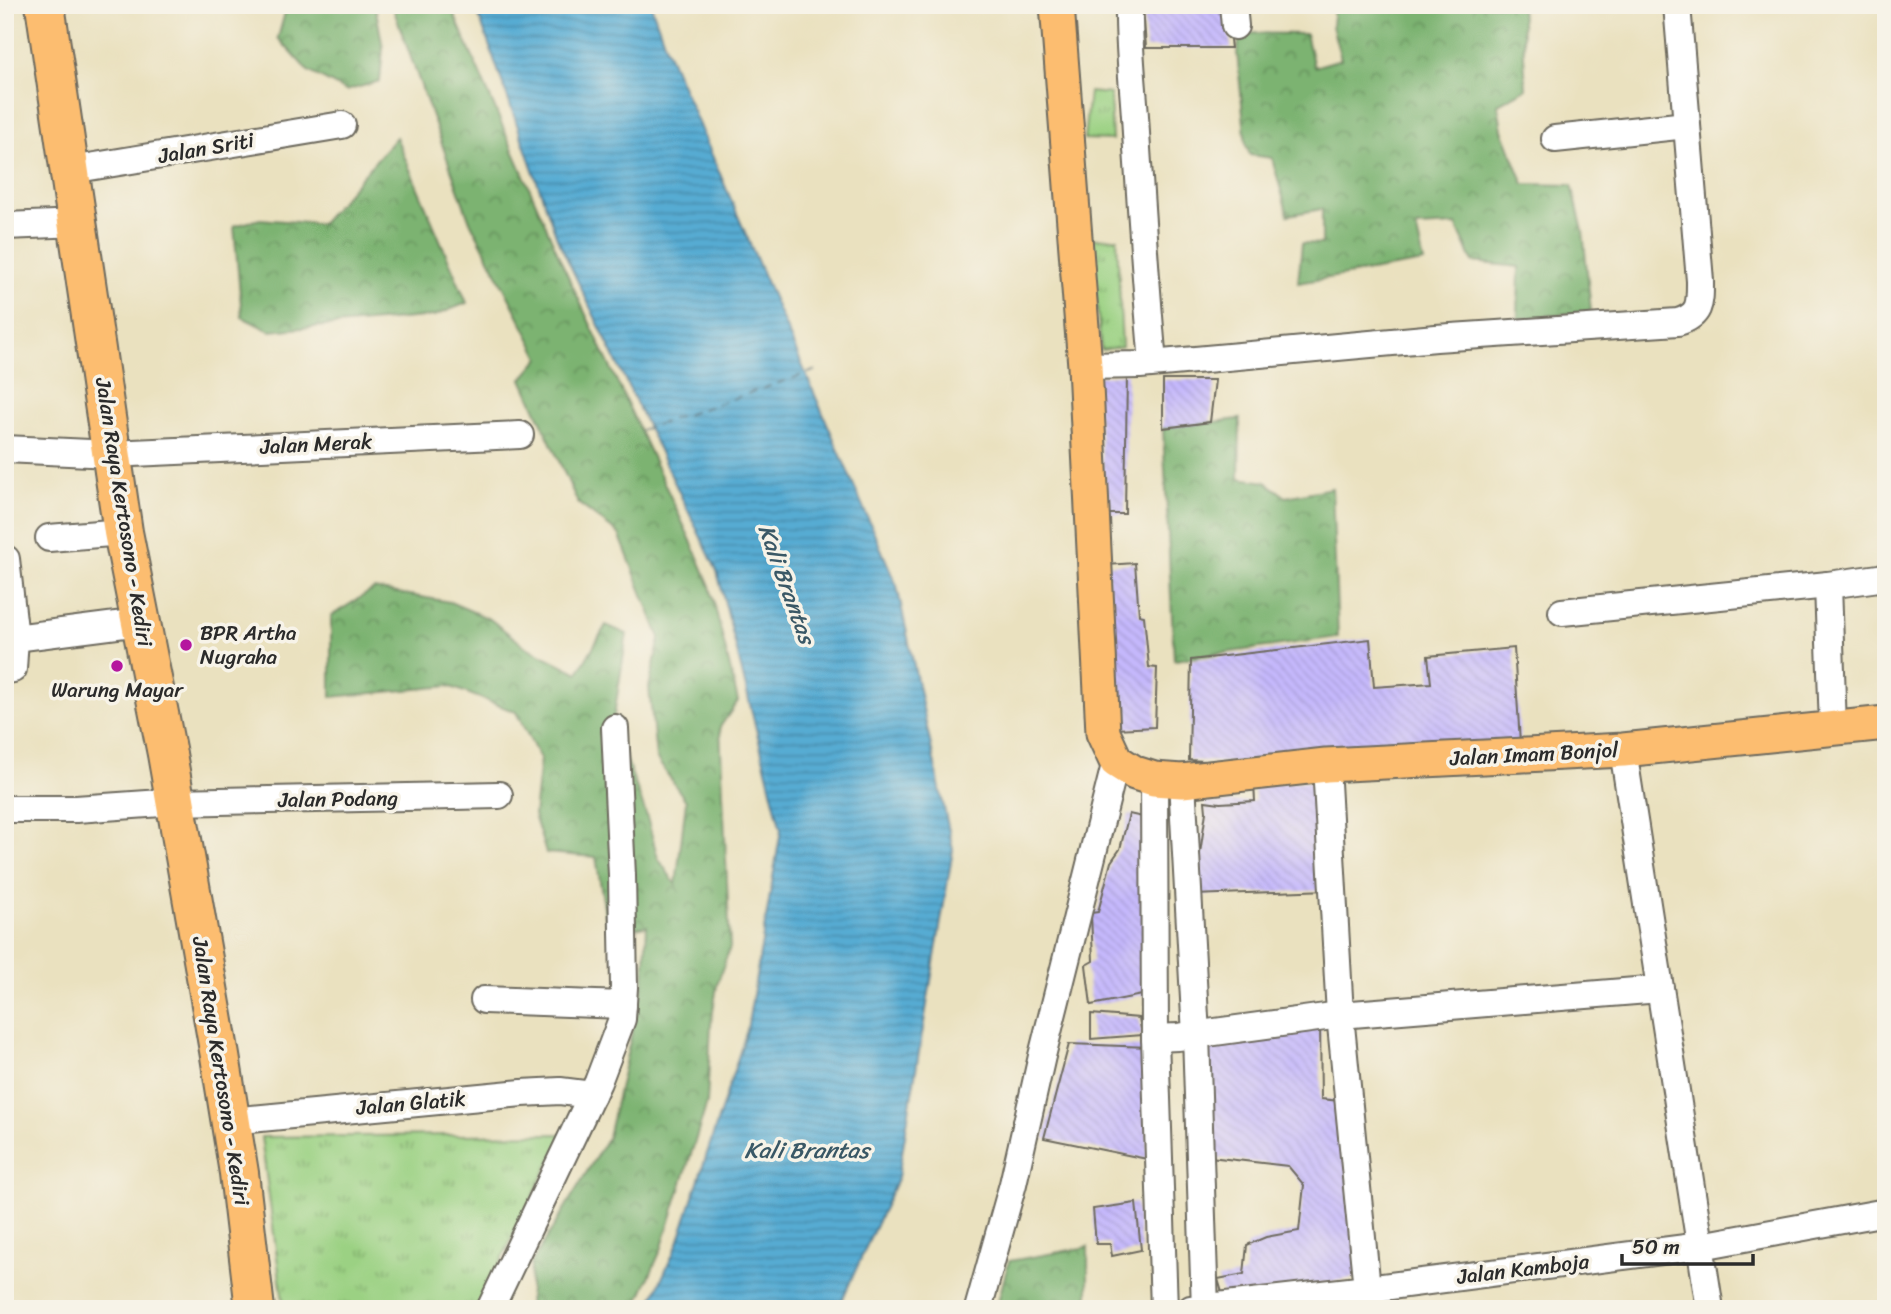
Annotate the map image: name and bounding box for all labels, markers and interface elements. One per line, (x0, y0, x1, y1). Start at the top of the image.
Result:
street label: Jalan Sriti (154, 121, 258, 175)
street label: Jalan Raya Kertosono - Kediri (84, 374, 164, 650)
street label: Jalan Merak (258, 422, 374, 466)
water label: Kali Brantas (746, 519, 828, 652)
place label: BPR Artha Nugraha (200, 614, 297, 676)
marker: BPR Artha Nugraha (178, 637, 194, 653)
marker: Warung Mayar (109, 658, 125, 674)
place label: Warung Mayar (51, 671, 184, 709)
street label: Jalan Imam Bonjol (1448, 731, 1620, 777)
street label: Jalan Podang (277, 779, 399, 819)
street label: Jalan Raya Kertosono - Kediri (181, 933, 261, 1209)
street label: Jalan Glatik (354, 1079, 467, 1127)
water label: Kali Brantas (745, 1130, 872, 1171)
scale bar (1622, 1223, 1753, 1267)
text: 50 m (1632, 1228, 1680, 1266)
street label: Jalan Kamboja (1454, 1242, 1592, 1296)

